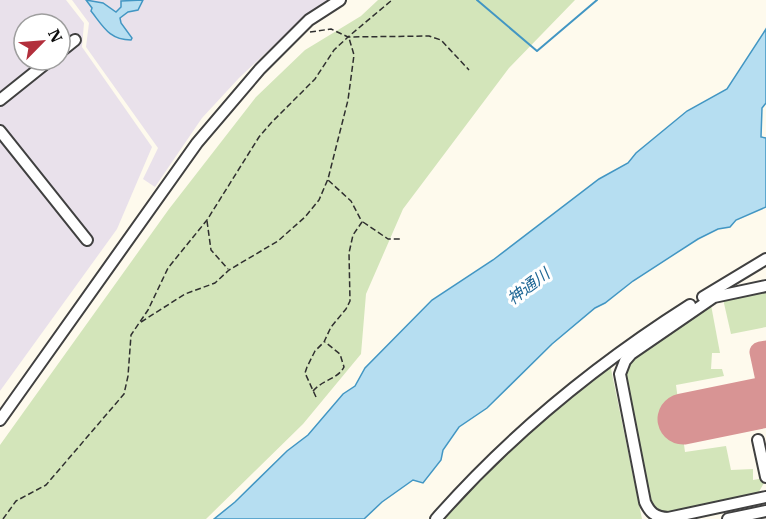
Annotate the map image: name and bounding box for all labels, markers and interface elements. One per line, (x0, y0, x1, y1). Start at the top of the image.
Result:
north arrow (12, 12, 72, 72)
text: N (44, 26, 67, 46)
water label: 神通川 (503, 262, 555, 308)

